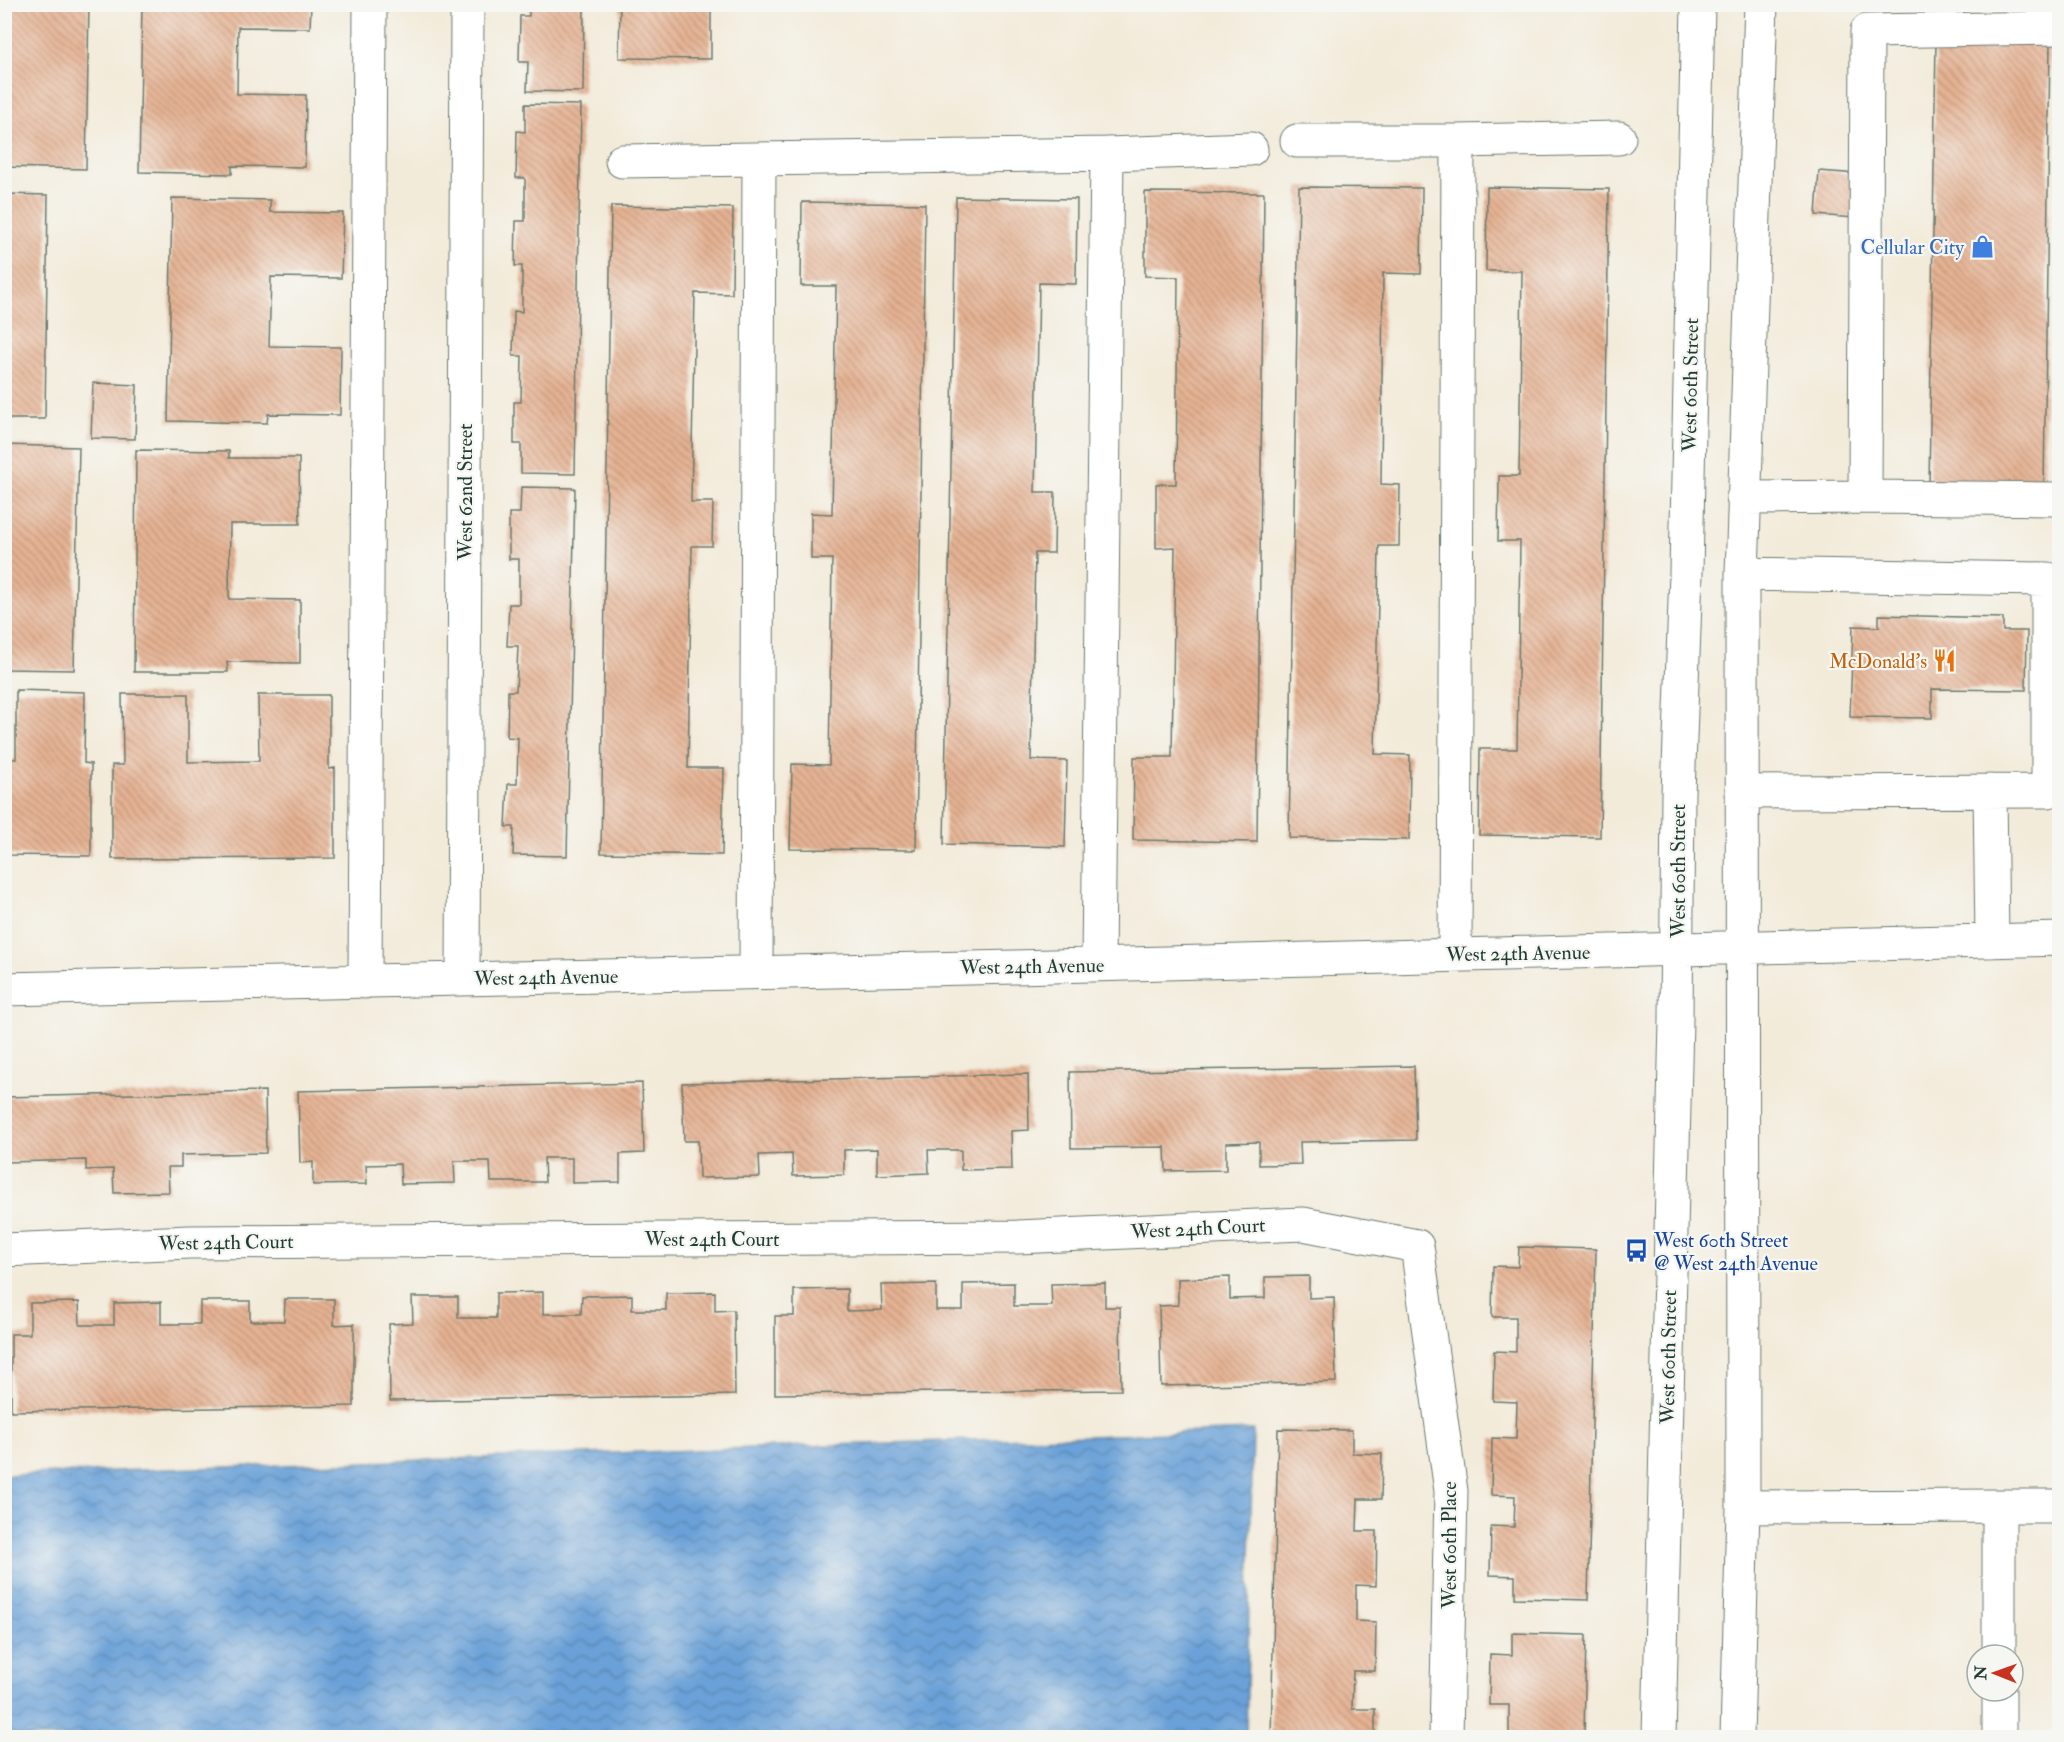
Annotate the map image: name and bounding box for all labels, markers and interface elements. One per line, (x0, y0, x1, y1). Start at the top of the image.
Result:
shop icon: Cellular City (1969, 234, 1995, 260)
place label: Cellular City (1860, 235, 1965, 260)
street label: West 60th Street (1677, 317, 1704, 453)
street label: West 62nd Street (453, 423, 478, 562)
restaurant icon: McDonald's (1932, 648, 1958, 674)
place label: McDonald's (1829, 649, 1927, 674)
street label: West 60th Street (1666, 803, 1691, 939)
street label: West 24th Avenue (1445, 940, 1590, 967)
street label: West 24th Avenue (959, 953, 1104, 980)
street label: West 24th Avenue (473, 964, 618, 991)
street label: West 24th Court (1129, 1212, 1267, 1245)
street label: West 24th Court (643, 1227, 780, 1252)
place label: West 60th Street @ West 24th Avenue (1653, 1228, 1818, 1276)
street label: West 24th Court (157, 1229, 294, 1256)
bus stop icon: West 60th Street @ West 24th Avenue (1623, 1238, 1649, 1264)
street label: West 60th Street (1655, 1289, 1682, 1425)
street label: West 60th Place (1437, 1481, 1462, 1610)
north arrow (1965, 1643, 2025, 1703)
text: N (1971, 1665, 1991, 1681)

